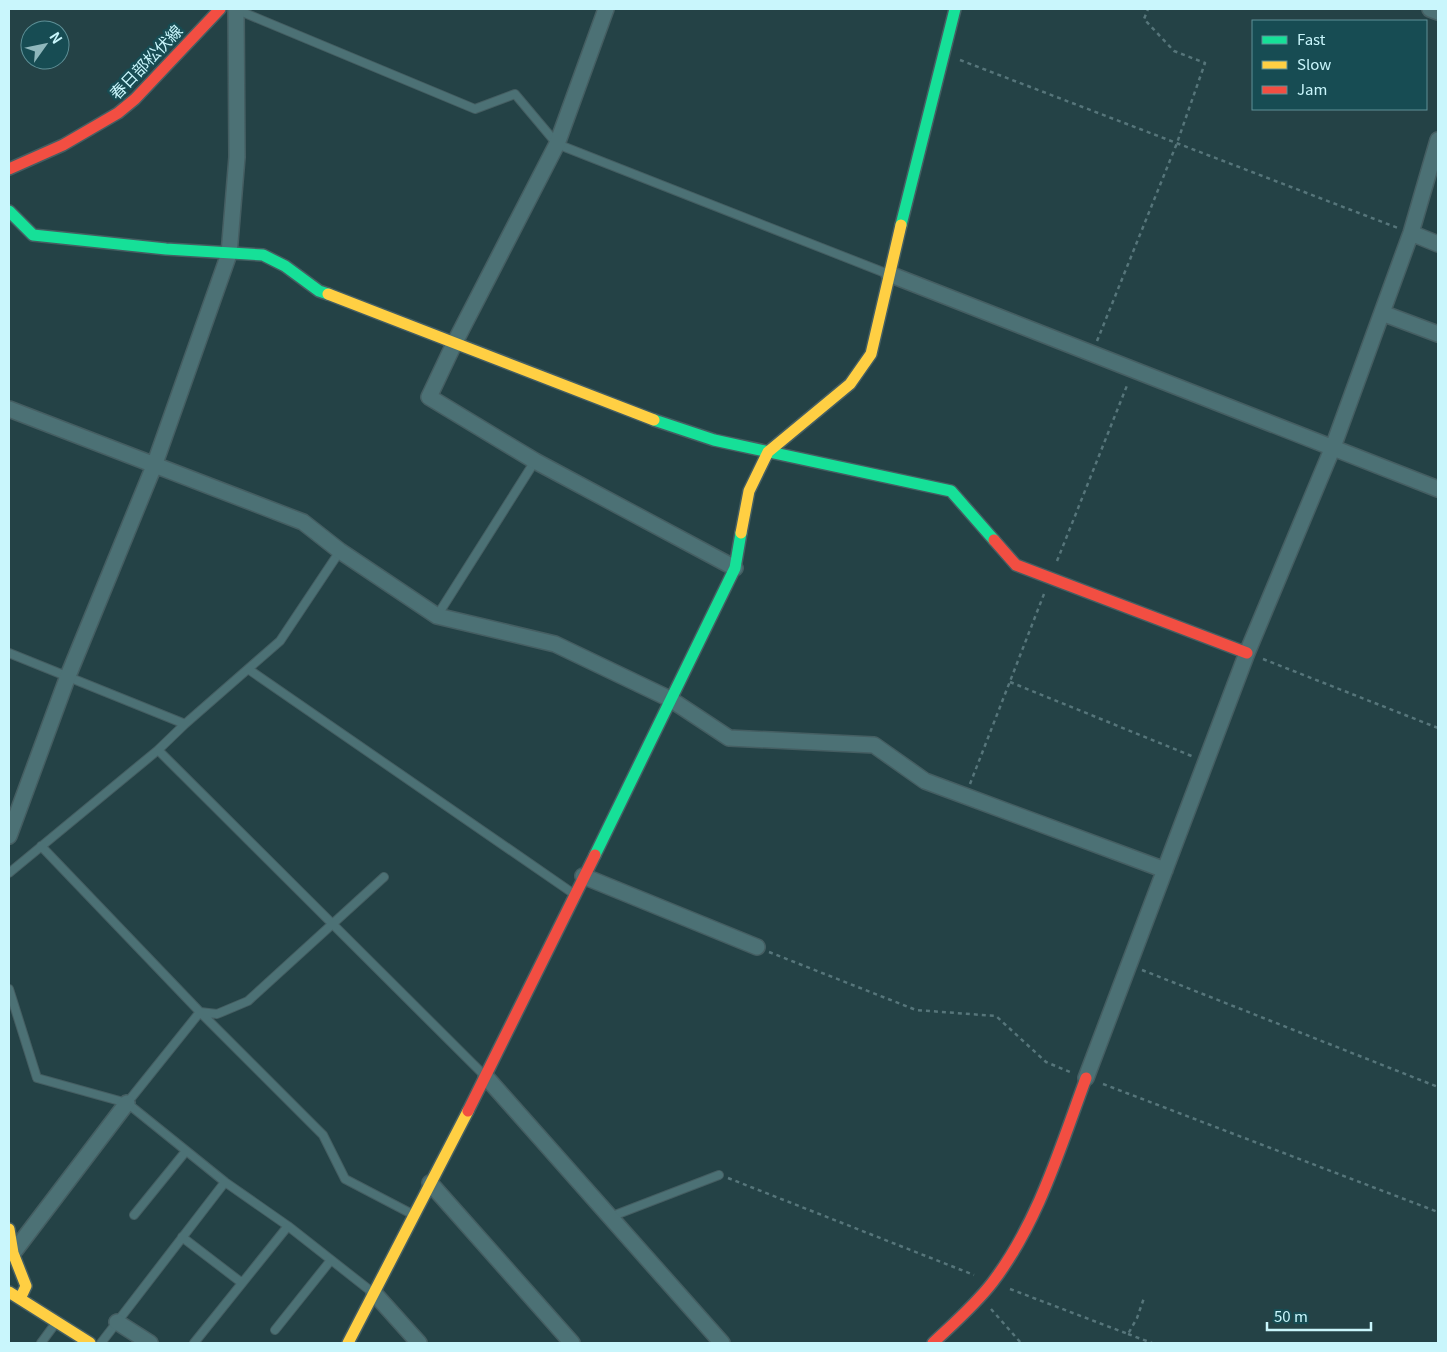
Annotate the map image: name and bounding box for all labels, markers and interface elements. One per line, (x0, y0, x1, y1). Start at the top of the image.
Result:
street label: 春日部松伏線 (103, 18, 187, 104)
north arrow (20, 20, 70, 70)
legend (1252, 20, 1427, 110)
text: N (45, 28, 68, 47)
text: Fast (1297, 28, 1326, 49)
text: Slow (1297, 53, 1331, 74)
text: Jam (1297, 78, 1327, 99)
scale bar (1267, 1300, 1371, 1332)
text: 50 m (1274, 1305, 1308, 1326)

